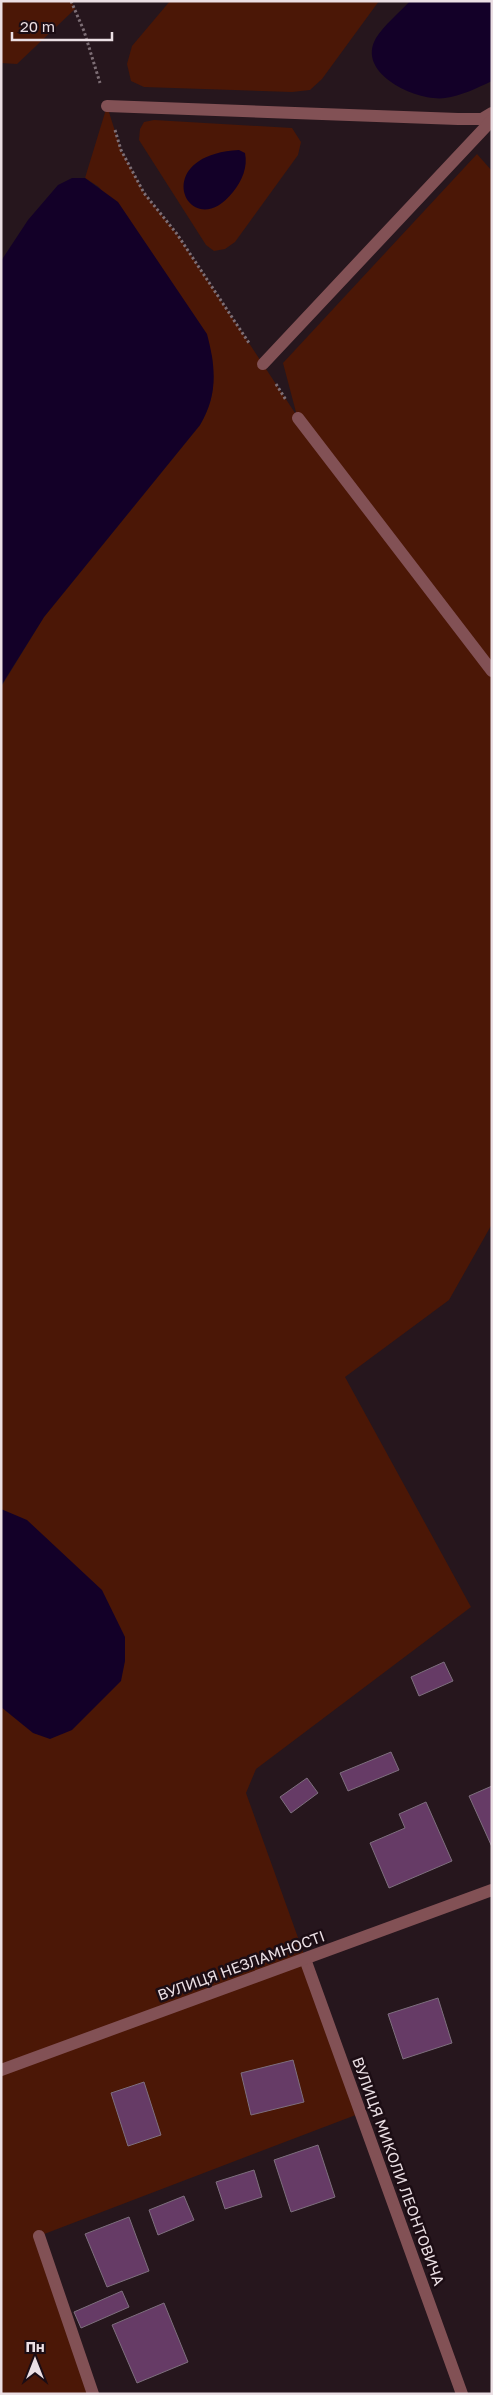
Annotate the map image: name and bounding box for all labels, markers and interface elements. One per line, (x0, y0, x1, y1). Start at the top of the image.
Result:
scale bar (12, 10, 112, 42)
text: 20 m (20, 17, 55, 35)
street label: ВУЛИЦЯ НЕЗЛАМНОСТІ (155, 1926, 327, 2004)
street label: ВУЛИЦЯ МИКОЛИ ЛЕОНТОВИЧА (349, 2054, 449, 2288)
north arrow (10, 2335, 60, 2385)
text: Пн (25, 2338, 45, 2355)

